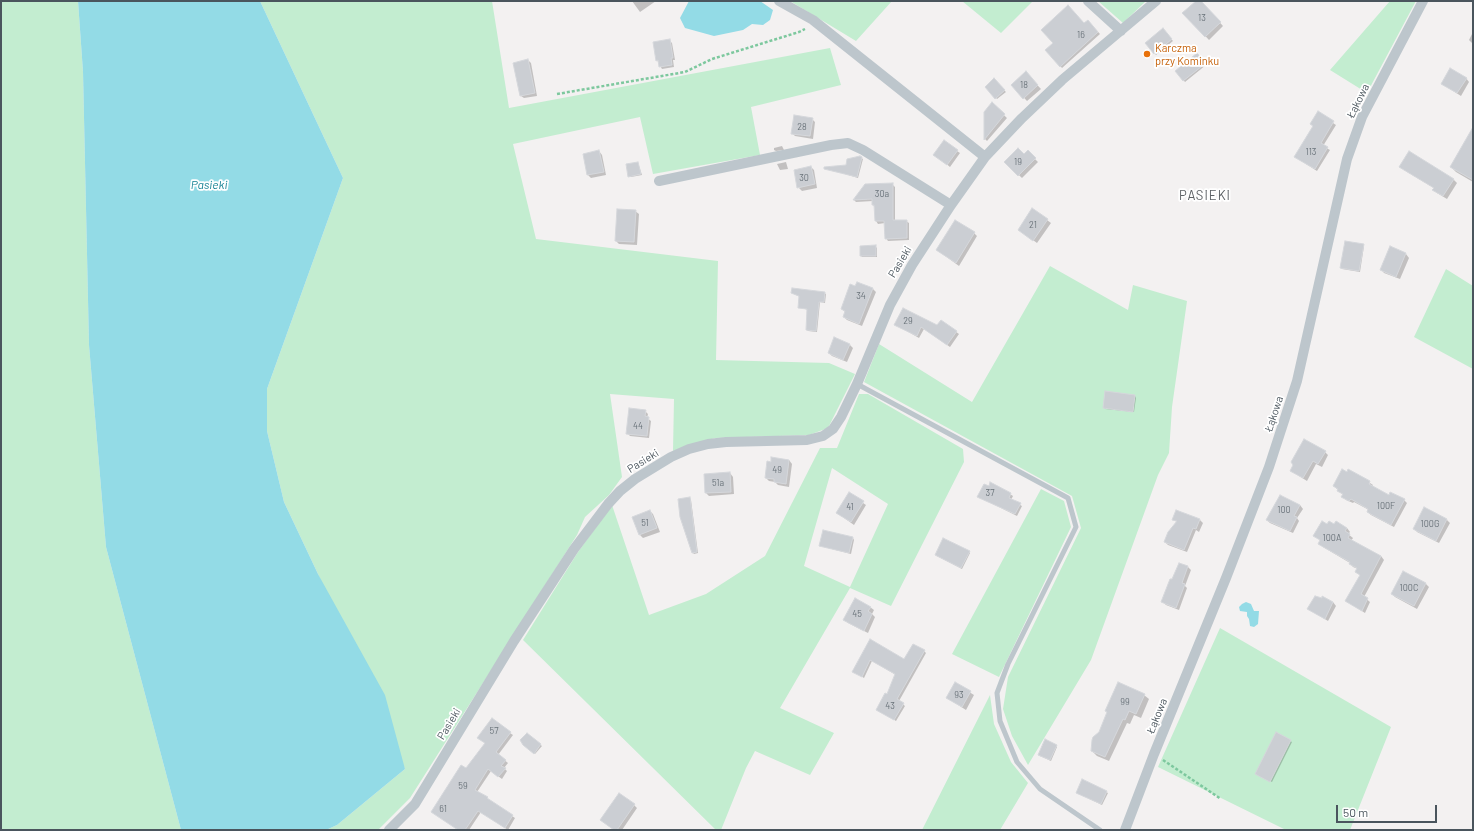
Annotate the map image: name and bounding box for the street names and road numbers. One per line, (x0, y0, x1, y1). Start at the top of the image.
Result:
street label: Łąkowa (1344, 82, 1372, 120)
street label: Pasieki (885, 244, 915, 280)
street label: Łąkowa (1262, 395, 1286, 433)
street label: Pasieki (625, 446, 661, 476)
street label: Łąkowa (1144, 697, 1170, 735)
street label: Pasieki (434, 706, 464, 742)

